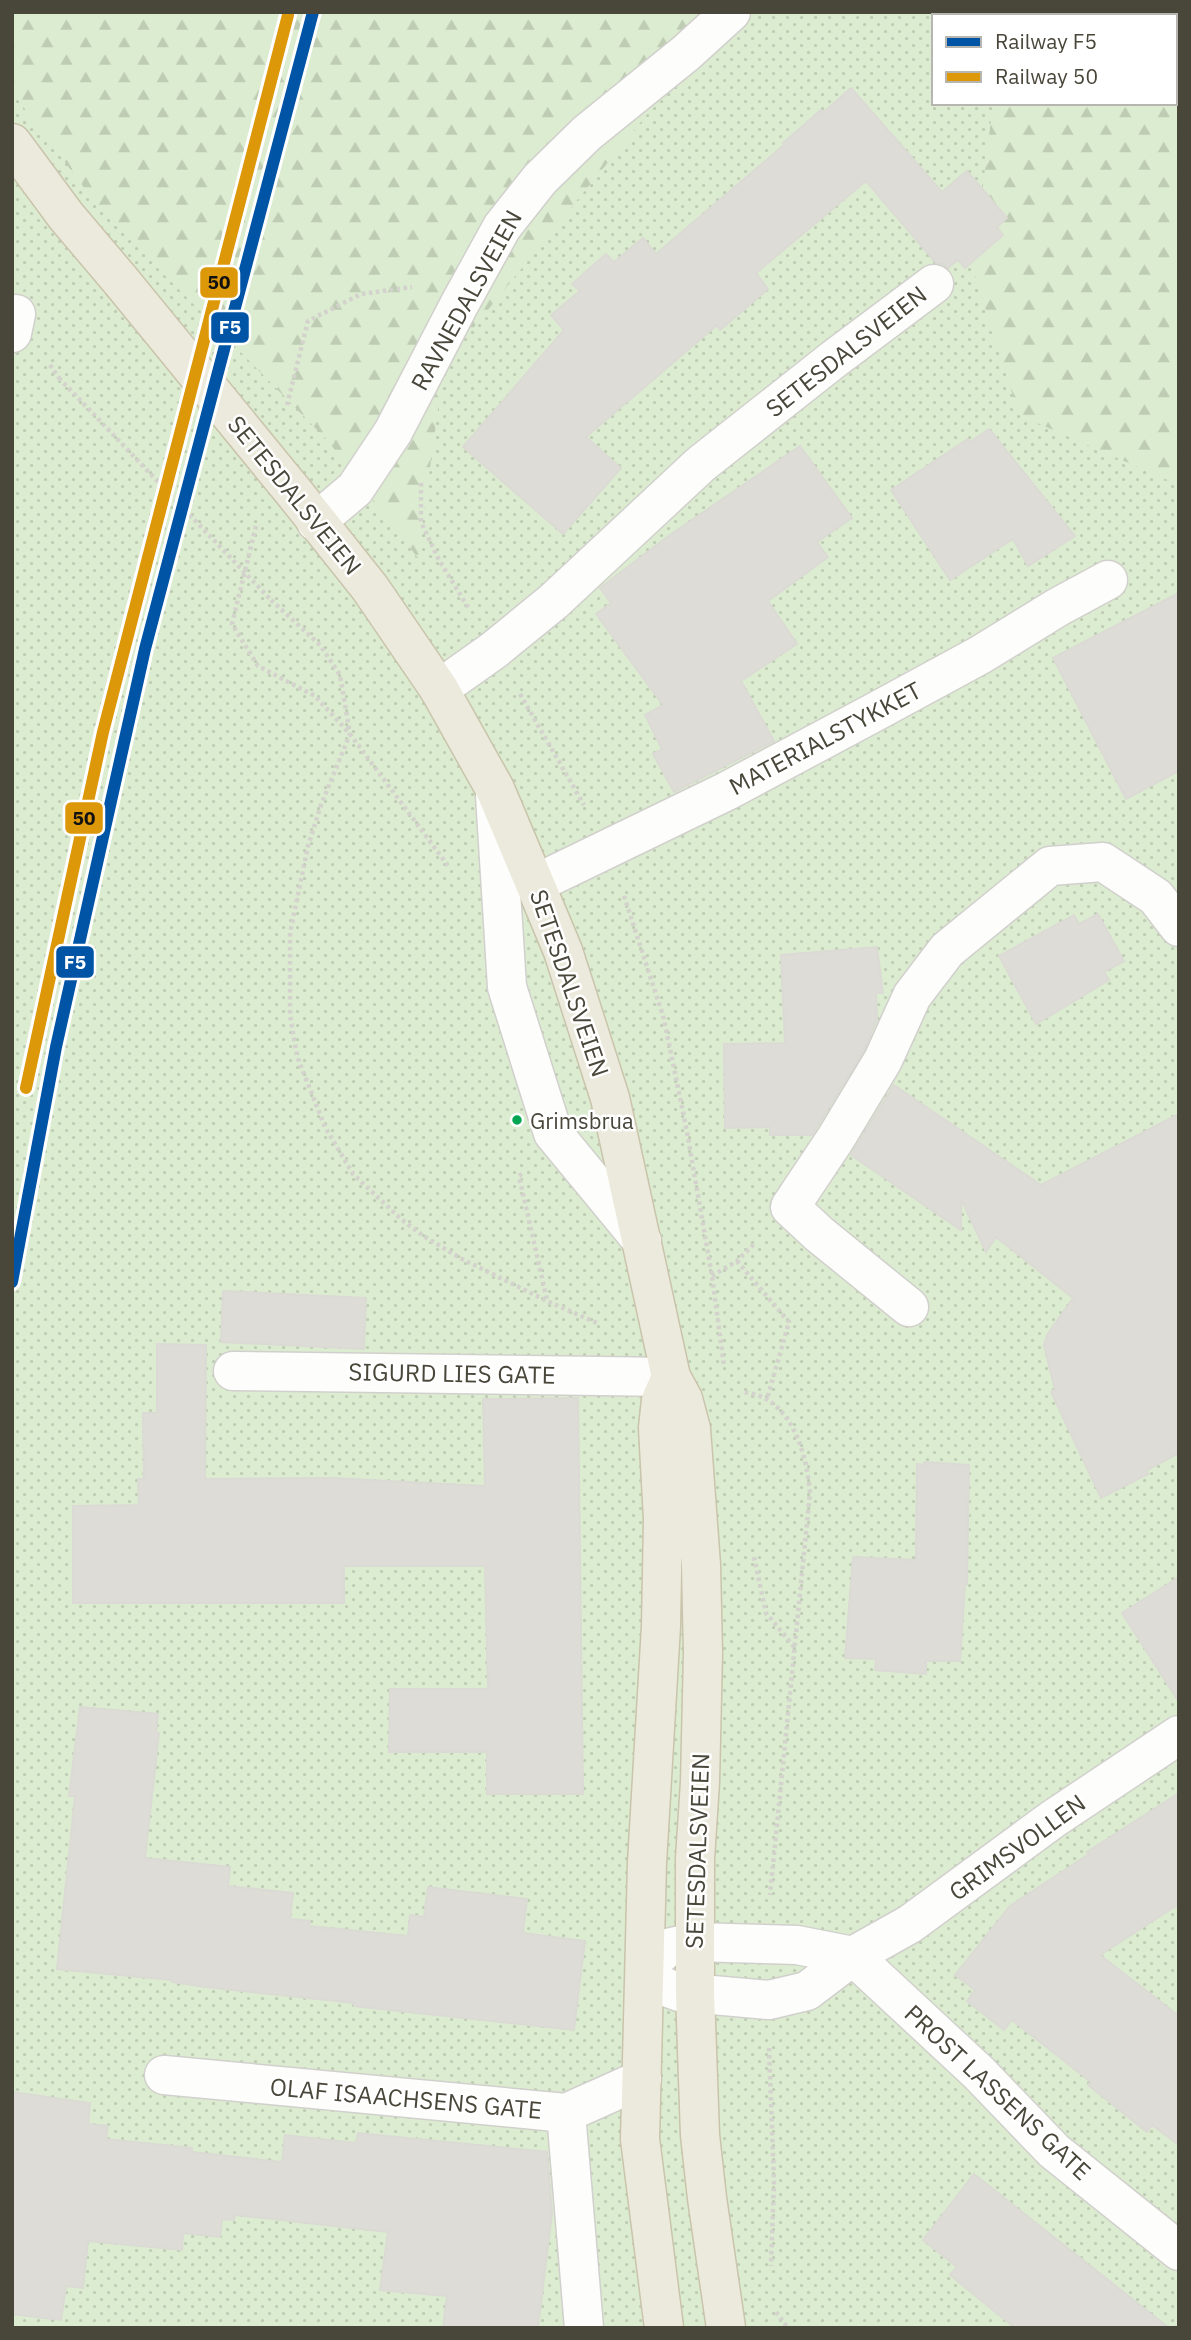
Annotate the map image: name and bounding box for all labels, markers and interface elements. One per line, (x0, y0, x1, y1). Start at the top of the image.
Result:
legend (932, 14, 1177, 105)
text: Railway F5 (995, 27, 1097, 55)
text: Railway 50 (995, 62, 1098, 90)
street label: RAVNEDALSVEIEN (403, 204, 529, 396)
line badge: 50 (199, 266, 239, 299)
text: 50 (208, 270, 230, 294)
street label: SETESDALSVEIEN (759, 278, 933, 424)
line badge: F5 (210, 311, 250, 344)
text: F5 (219, 315, 241, 339)
street label: SETESDALSVEIEN (221, 409, 369, 581)
street label: MATERIALSTYKKET (723, 674, 927, 802)
line badge: 50 (64, 801, 104, 835)
text: 50 (73, 806, 95, 830)
street label: SETESDALSVEIEN (523, 885, 617, 1081)
line badge: F5 (55, 945, 95, 979)
text: F5 (64, 950, 86, 974)
place label: Grimsbrua (530, 1106, 634, 1135)
marker: Grimsbrua (510, 1113, 524, 1127)
street label: SIGURD LIES GATE (348, 1355, 556, 1391)
street label: SETESDALSVEIEN (678, 1753, 716, 1949)
street label: GRIMSVOLLEN (942, 1787, 1092, 1907)
street label: PROST LASSENS GATE (898, 1997, 1098, 2187)
street label: OLAF ISAACHSENS GATE (269, 2070, 543, 2126)

